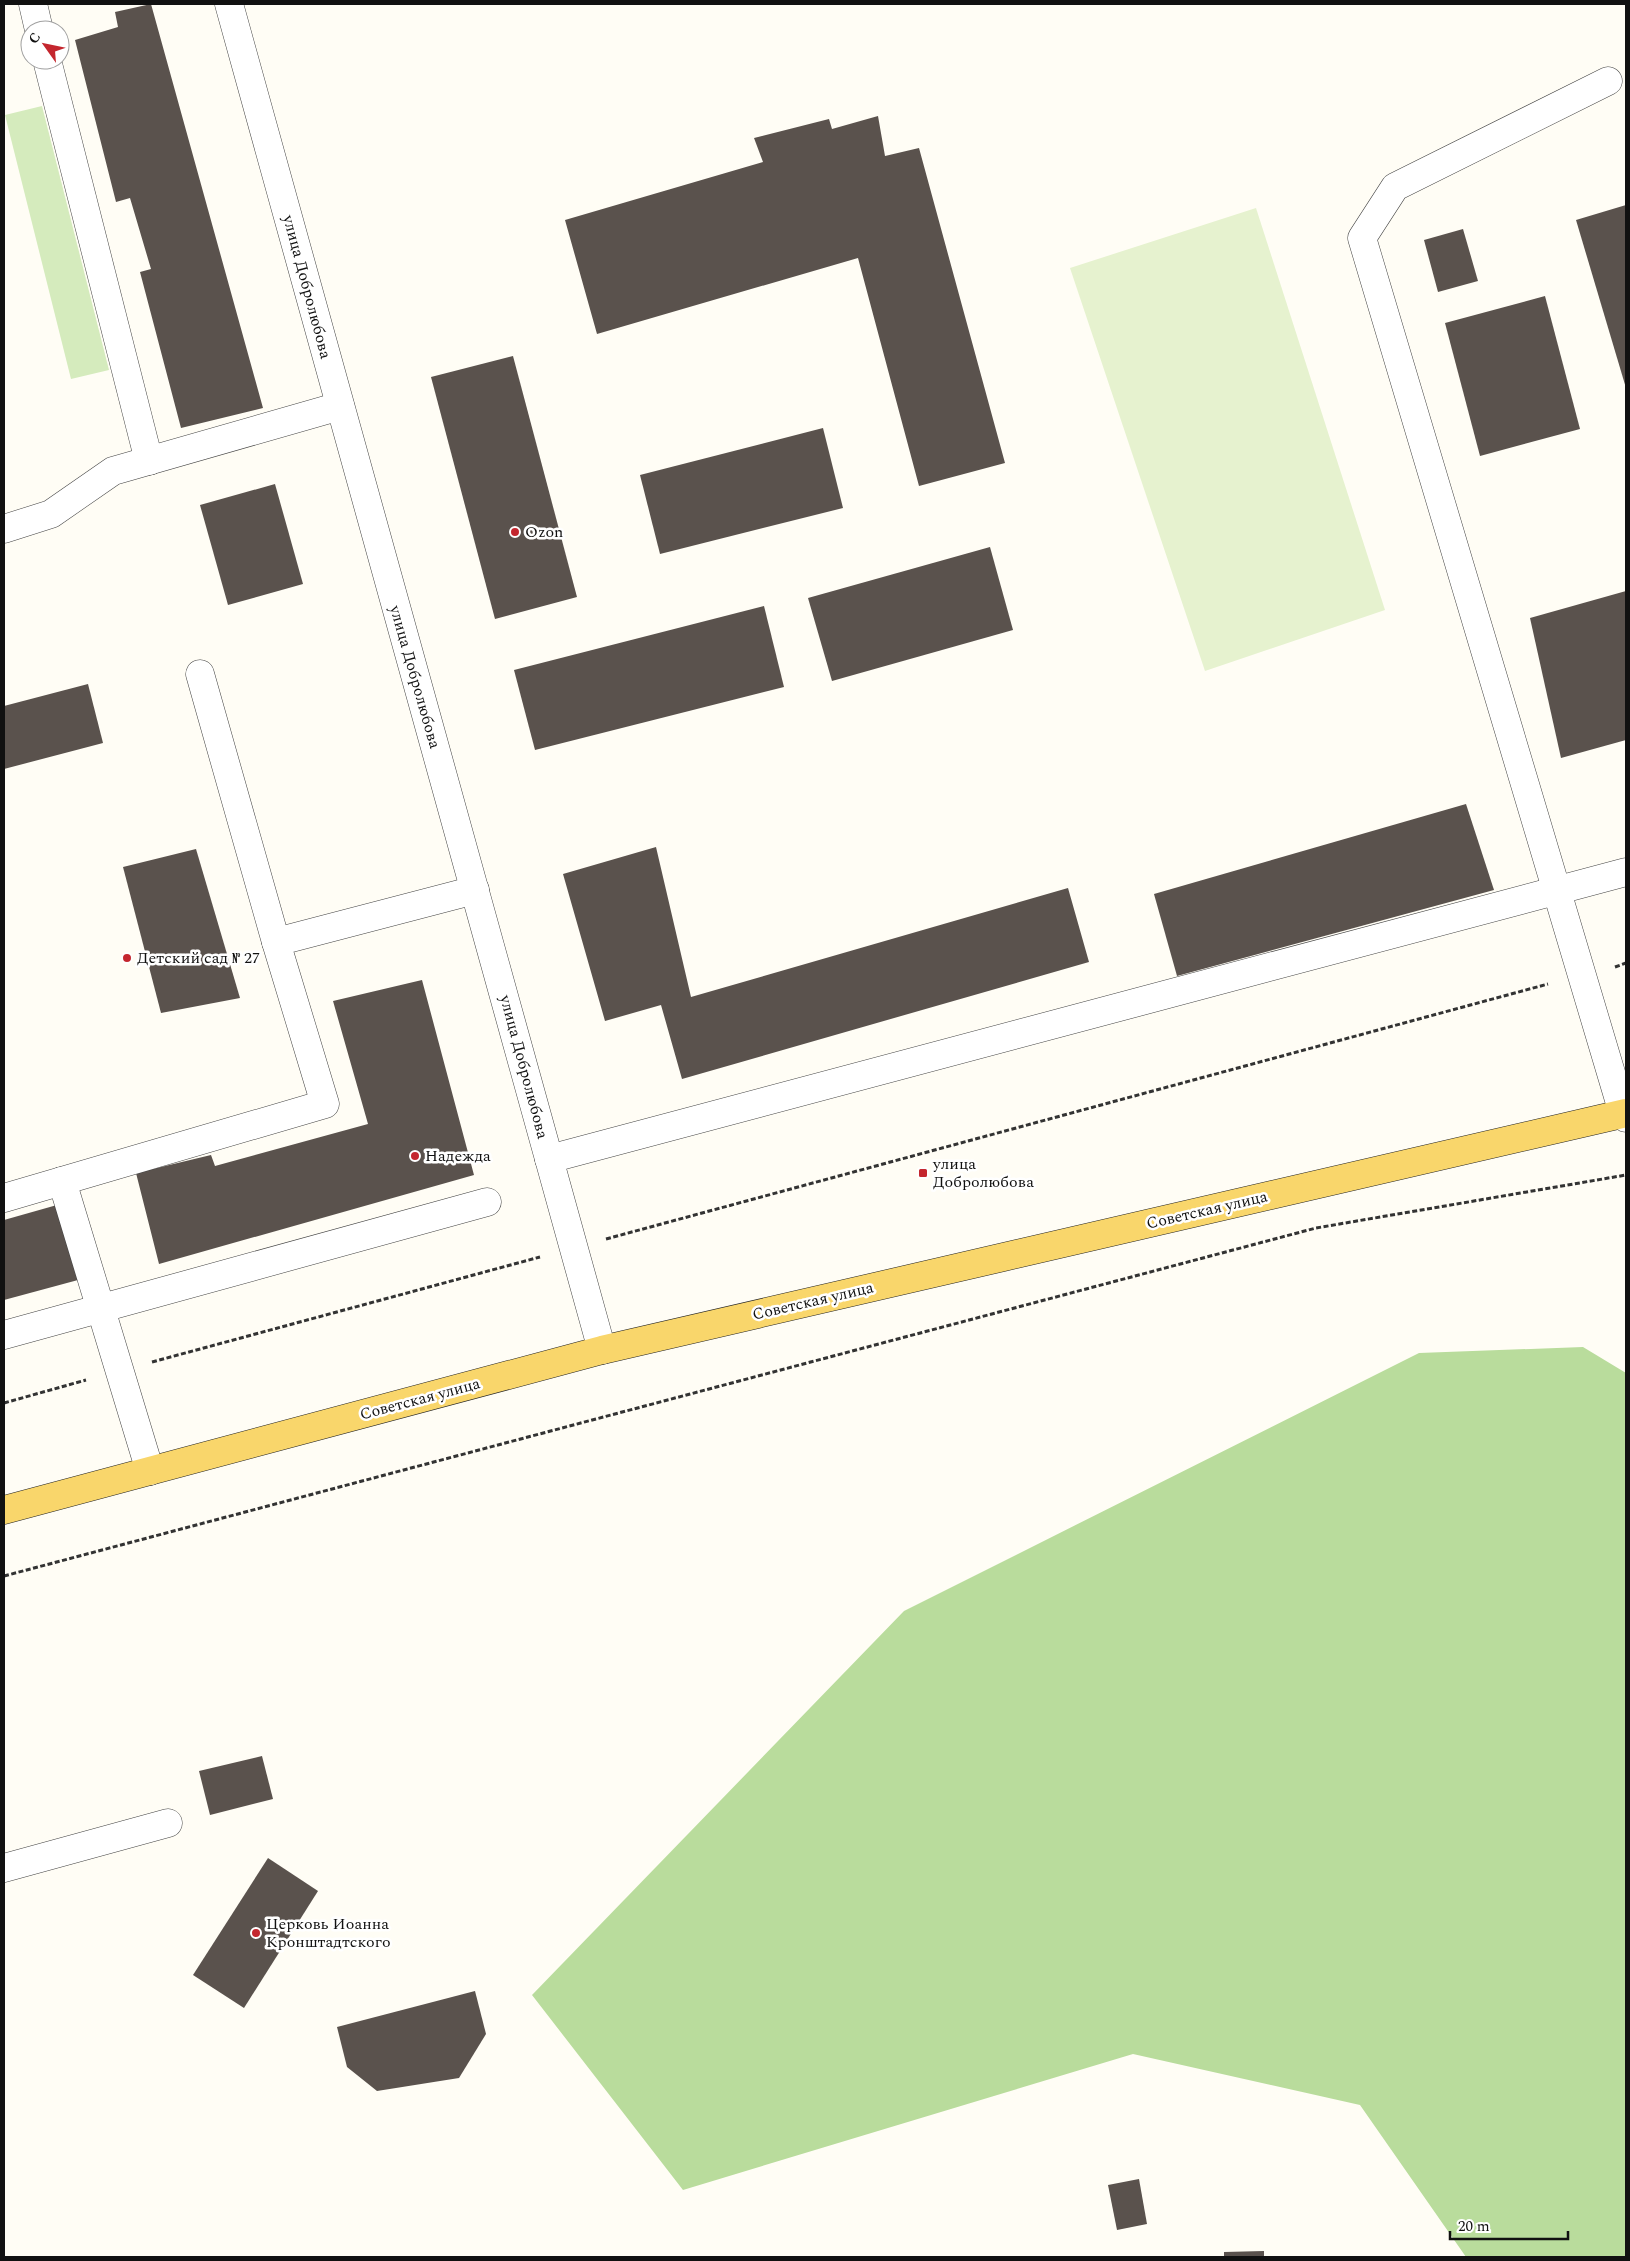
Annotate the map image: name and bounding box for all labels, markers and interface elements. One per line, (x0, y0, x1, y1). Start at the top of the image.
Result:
north arrow (20, 20, 70, 70)
text: С (23, 28, 46, 48)
street label: улица Добролюбова (276, 211, 338, 362)
place label: Ozon (525, 520, 563, 544)
marker: Ozon (509, 526, 521, 538)
street label: улица Добролюбова (383, 602, 447, 752)
place label: Детский сад № 27 (137, 946, 260, 970)
marker: Детский сад № 27 (121, 952, 133, 964)
street label: улица Добролюбова (493, 991, 555, 1142)
place label: Надежда (425, 1144, 491, 1168)
marker: Надежда (409, 1150, 421, 1162)
place label: улица Добролюбова (932, 1152, 1034, 1194)
marker: улица Добролюбова (917, 1167, 929, 1179)
street label: Советская улица (1144, 1184, 1270, 1236)
street label: Советская улица (750, 1275, 876, 1327)
street label: Советская улица (357, 1371, 483, 1427)
place label: Церковь Иоанна Кронштадтского (266, 1912, 391, 1954)
marker: Церковь Иоанна Кронштадтского (250, 1927, 262, 1939)
scale bar (1450, 2208, 1568, 2240)
text: 20 m (1458, 2215, 1490, 2238)

